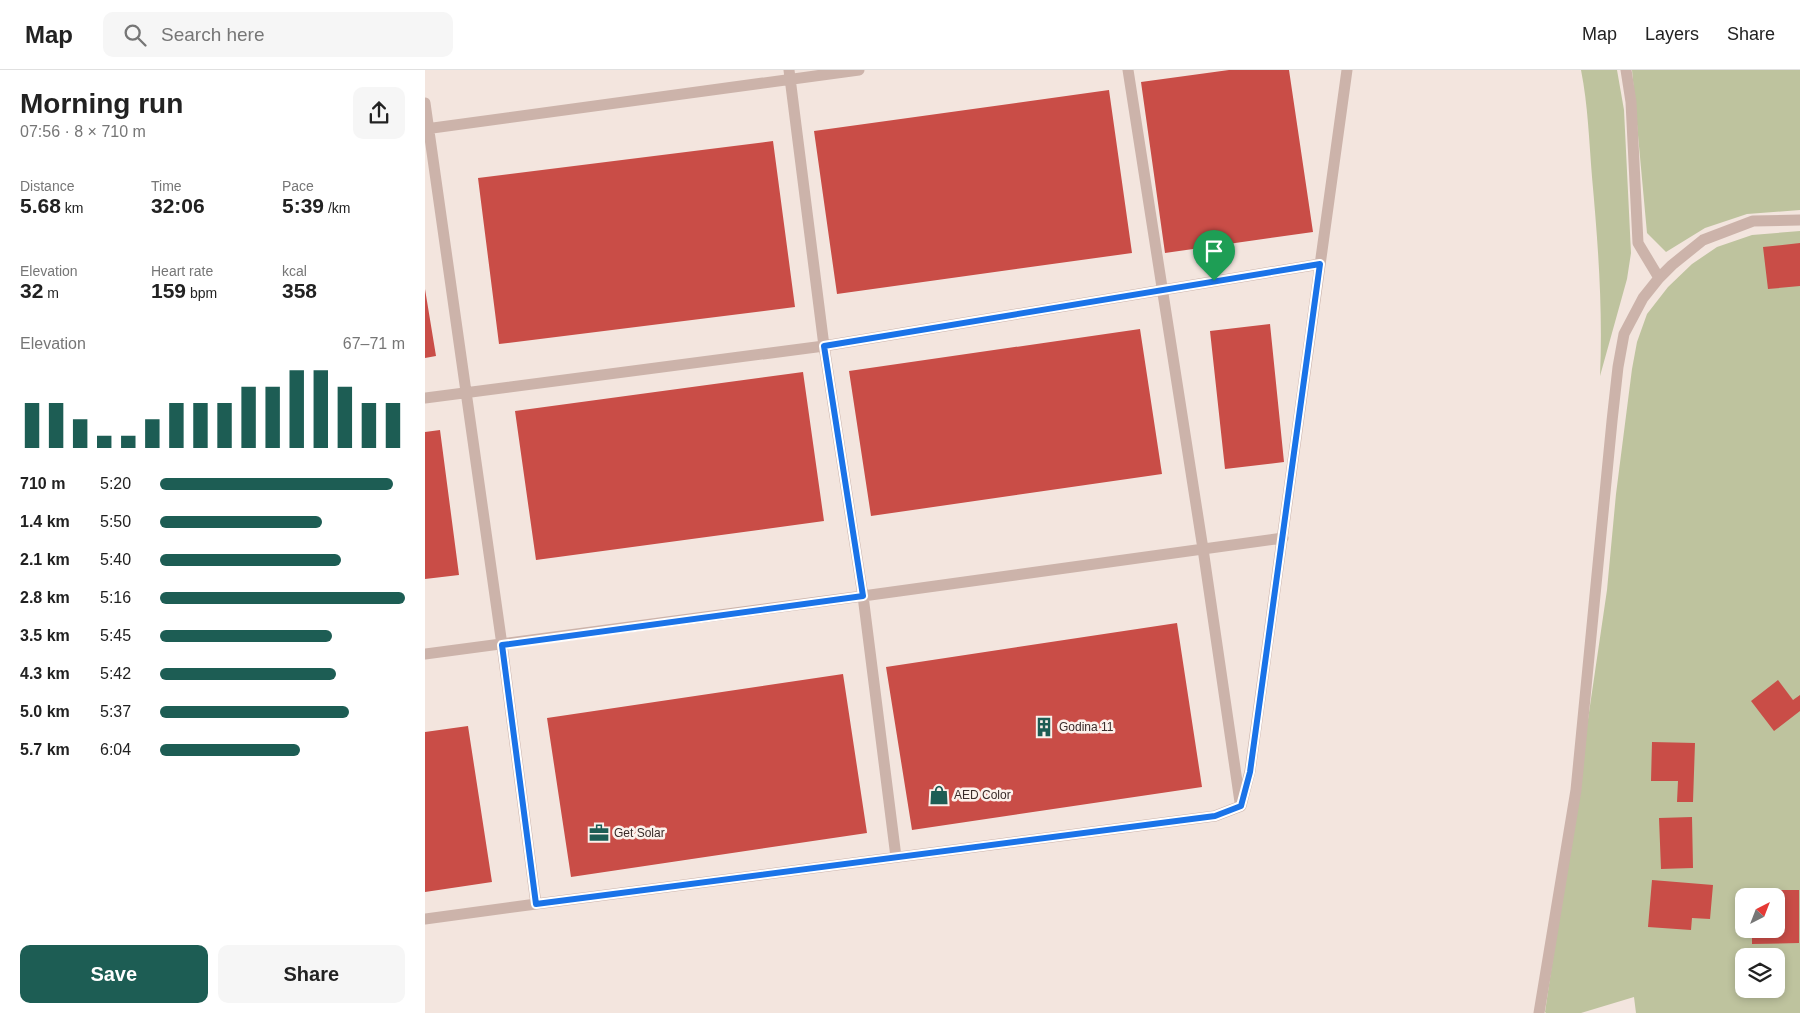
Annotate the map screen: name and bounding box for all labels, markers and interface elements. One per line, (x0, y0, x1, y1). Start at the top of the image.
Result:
search box (103, 12, 453, 57)
text: Map (25, 21, 73, 48)
icon: search (121, 21, 149, 49)
text: Search here (161, 24, 265, 45)
text: Map (1582, 24, 1617, 44)
text: Layers (1645, 24, 1699, 44)
text: Share (1727, 24, 1775, 44)
button: share (353, 87, 405, 139)
text: Morning run (20, 88, 183, 119)
text: 07:56 · 8 × 710 m (20, 123, 146, 140)
text: Distance (20, 178, 74, 194)
text: Time (151, 178, 182, 194)
text: Pace (282, 178, 314, 194)
text: 5.68 (20, 194, 61, 217)
text: 32:06 (151, 194, 205, 217)
text: 5:39 (282, 194, 324, 217)
text: km (61, 200, 83, 216)
text: /km (324, 200, 350, 216)
pin (1193, 230, 1235, 281)
icon: arrive (1200, 237, 1228, 265)
text: Elevation (20, 263, 78, 279)
text: Heart rate (151, 263, 213, 279)
text: kcal (282, 263, 307, 279)
text: 32 (20, 279, 43, 302)
text: 159 (151, 279, 186, 302)
text: 358 (282, 279, 317, 302)
text: m (43, 285, 59, 301)
text: bpm (186, 285, 217, 301)
text: Elevation (20, 335, 86, 352)
text: 67–71 m (343, 335, 405, 352)
text: 710 m (20, 475, 65, 492)
text: 5:20 (100, 475, 131, 492)
text: 1.4 km (20, 513, 70, 530)
text: 5:50 (100, 513, 131, 530)
text: 2.1 km (20, 551, 70, 568)
text: 5:40 (100, 551, 131, 568)
text: 2.8 km (20, 589, 70, 606)
text: 5:16 (100, 589, 131, 606)
text: 3.5 km (20, 627, 70, 644)
text: 5:45 (100, 627, 131, 644)
text: 4.3 km (20, 665, 70, 682)
text: 5:42 (100, 665, 131, 682)
text: 5.0 km (20, 703, 70, 720)
text: 5:37 (100, 703, 131, 720)
building icon: Godina 11 (1033, 716, 1055, 738)
place label: Godina 11 (1059, 720, 1114, 734)
text: 5.7 km (20, 741, 70, 758)
text: 6:04 (100, 741, 131, 758)
shop icon: AED Color (928, 784, 950, 806)
place label: AED Color (954, 788, 1011, 802)
office icon: Get Solar (588, 822, 610, 844)
place label: Get Solar (614, 826, 665, 840)
north arrow (1735, 888, 1785, 938)
map controls (1735, 888, 1785, 998)
button: Save (20, 945, 208, 1003)
button: Share (218, 945, 405, 1003)
button: layers (1735, 948, 1785, 998)

